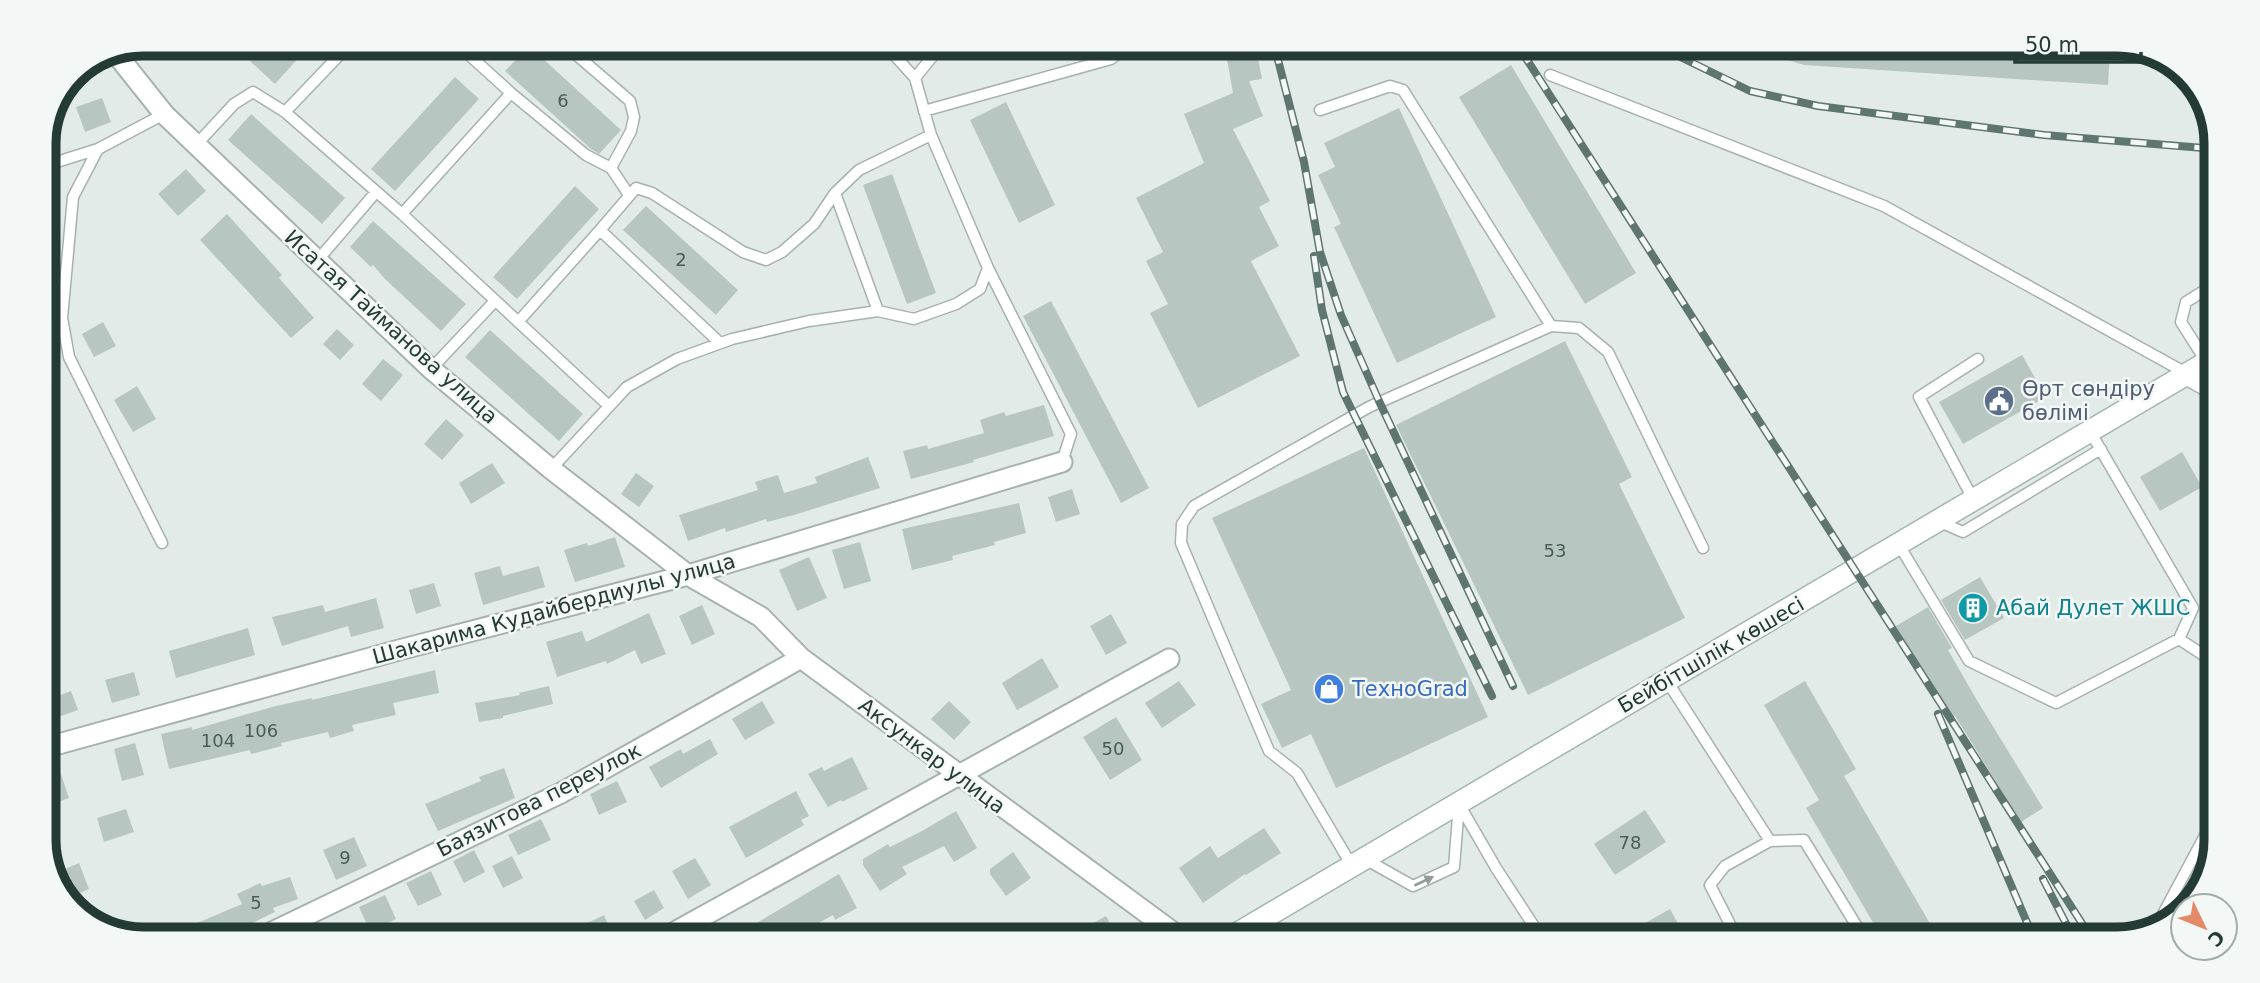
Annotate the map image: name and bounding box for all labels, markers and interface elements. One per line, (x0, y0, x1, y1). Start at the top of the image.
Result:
scale bar (2015, 21, 2141, 65)
text: 50 m (2025, 33, 2079, 57)
house number: 6 (557, 90, 569, 111)
street label: Исатая Тайманова улица (280, 225, 502, 429)
house number: 2 (675, 249, 687, 270)
place label: Өрт сөндіру бөлімі (2022, 377, 2155, 425)
public building icon: Өрт сөндіру бөлімі (1982, 384, 2016, 418)
house number: 53 (1544, 540, 1566, 561)
street label: Шакарима Кудайбердиулы улица (370, 549, 738, 669)
building icon: Абай Дулет ЖШС (1956, 591, 1990, 625)
street label: Бейбітшілік көшесі (1614, 592, 1808, 718)
place label: Абай Дулет ЖШС (1996, 596, 2190, 620)
shop icon: ТехноGrad (1312, 672, 1346, 706)
place label: ТехноGrad (1351, 677, 1468, 701)
street label: Аксункар улица (854, 693, 1010, 819)
house number: 106 (244, 720, 278, 741)
house number: 104 (201, 730, 235, 751)
street label: Баязитова переулок (433, 738, 645, 862)
house number: 50 (1102, 738, 1124, 759)
house number: 78 (1619, 832, 1641, 853)
house number: 9 (339, 847, 351, 868)
one-way arrow (1414, 875, 1435, 886)
house number: 5 (250, 892, 262, 913)
north arrow (2169, 892, 2239, 962)
text: С (2204, 926, 2229, 951)

